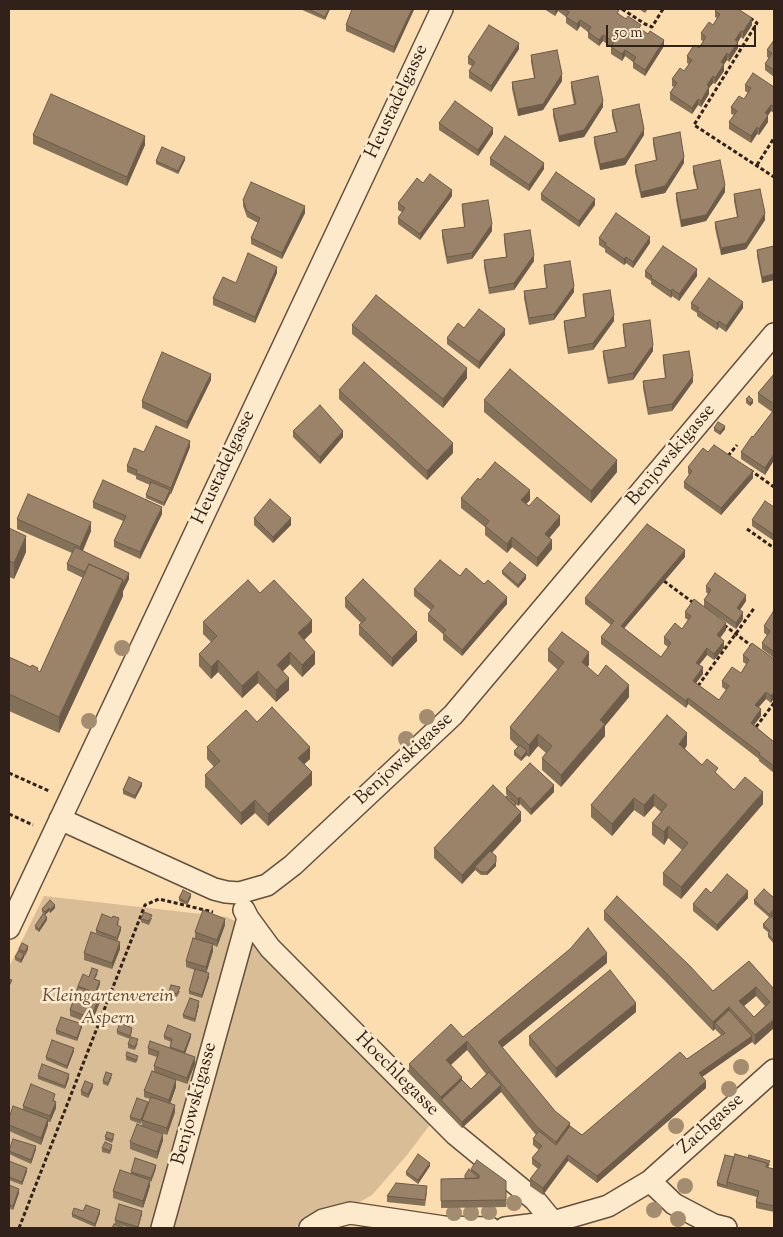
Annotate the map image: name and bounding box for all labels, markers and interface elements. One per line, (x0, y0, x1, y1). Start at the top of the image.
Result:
scale bar (608, 15, 758, 47)
text: 50 m (614, 23, 643, 44)
street label: Heustadelgasse (362, 41, 434, 163)
street label: Benjowskigasse (623, 400, 721, 512)
street label: Heustadelgasse (189, 407, 261, 529)
street label: Benjowskigasse (351, 709, 459, 811)
park label: Kleingartenverein Aspern (42, 987, 174, 1031)
street label: Hoechlegasse (349, 1028, 443, 1122)
street label: Benjowskigasse (169, 1040, 223, 1168)
street label: Zachgasse (674, 1090, 750, 1160)

